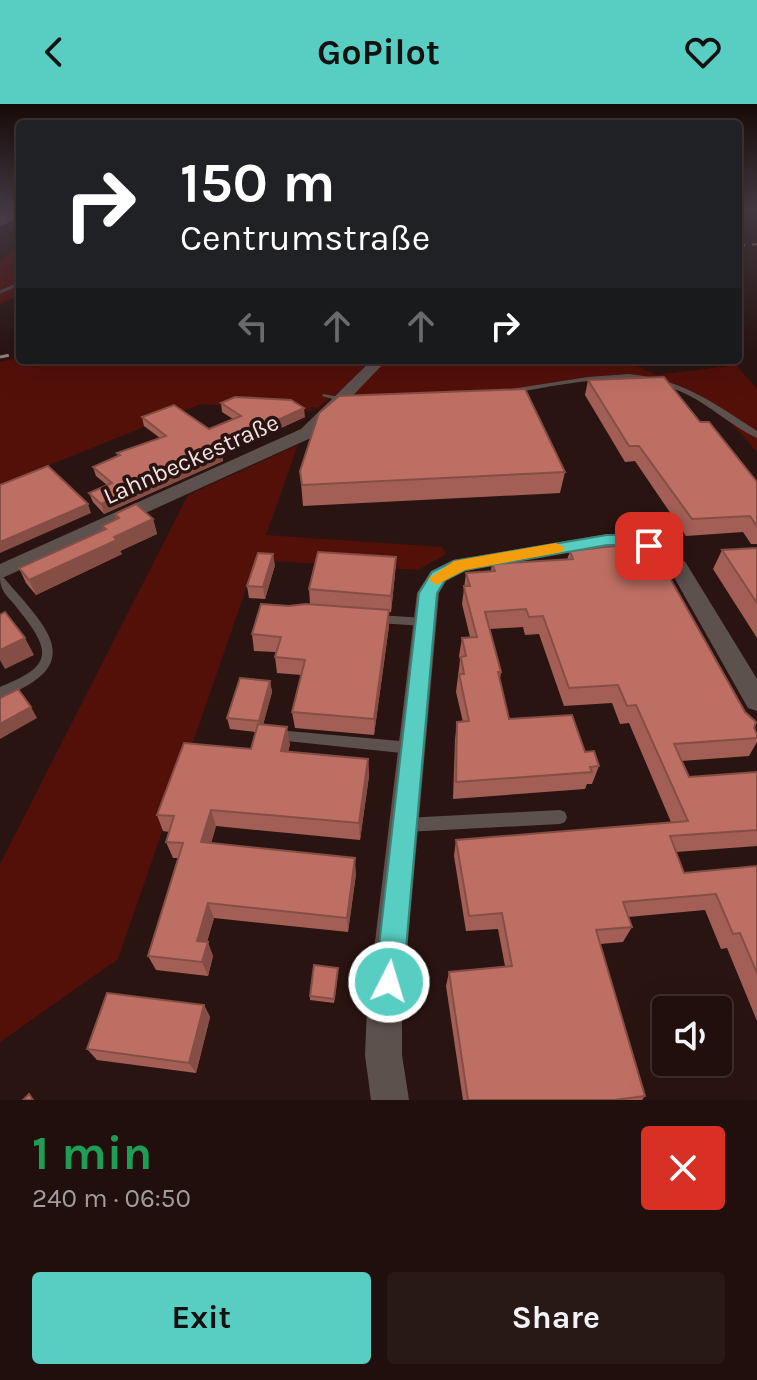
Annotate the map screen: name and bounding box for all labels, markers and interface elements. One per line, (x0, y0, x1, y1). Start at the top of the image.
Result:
icon: back (32, 30, 76, 74)
icon: heart (681, 30, 725, 74)
text: GoPilot (317, 31, 440, 73)
text: 150 m (180, 150, 335, 215)
icon: right (48, 152, 152, 256)
text: Centrumstraße (180, 217, 430, 259)
icon: left (231, 304, 275, 348)
icon: ahead (315, 304, 359, 348)
icon: ahead (399, 304, 443, 348)
icon: right (483, 304, 527, 348)
street label: Lahnbeckestraße (99, 408, 283, 510)
pin (615, 512, 683, 580)
icon: arrive (627, 524, 671, 568)
position arrow (347, 940, 431, 1024)
map controls (652, 996, 732, 1076)
button: sound (652, 996, 732, 1076)
text: 1 min (32, 1125, 152, 1181)
button: close (641, 1126, 725, 1210)
text: 240 m · 06:50 (32, 1183, 191, 1214)
button: Exit (32, 1272, 371, 1364)
button: Share (387, 1272, 725, 1364)

